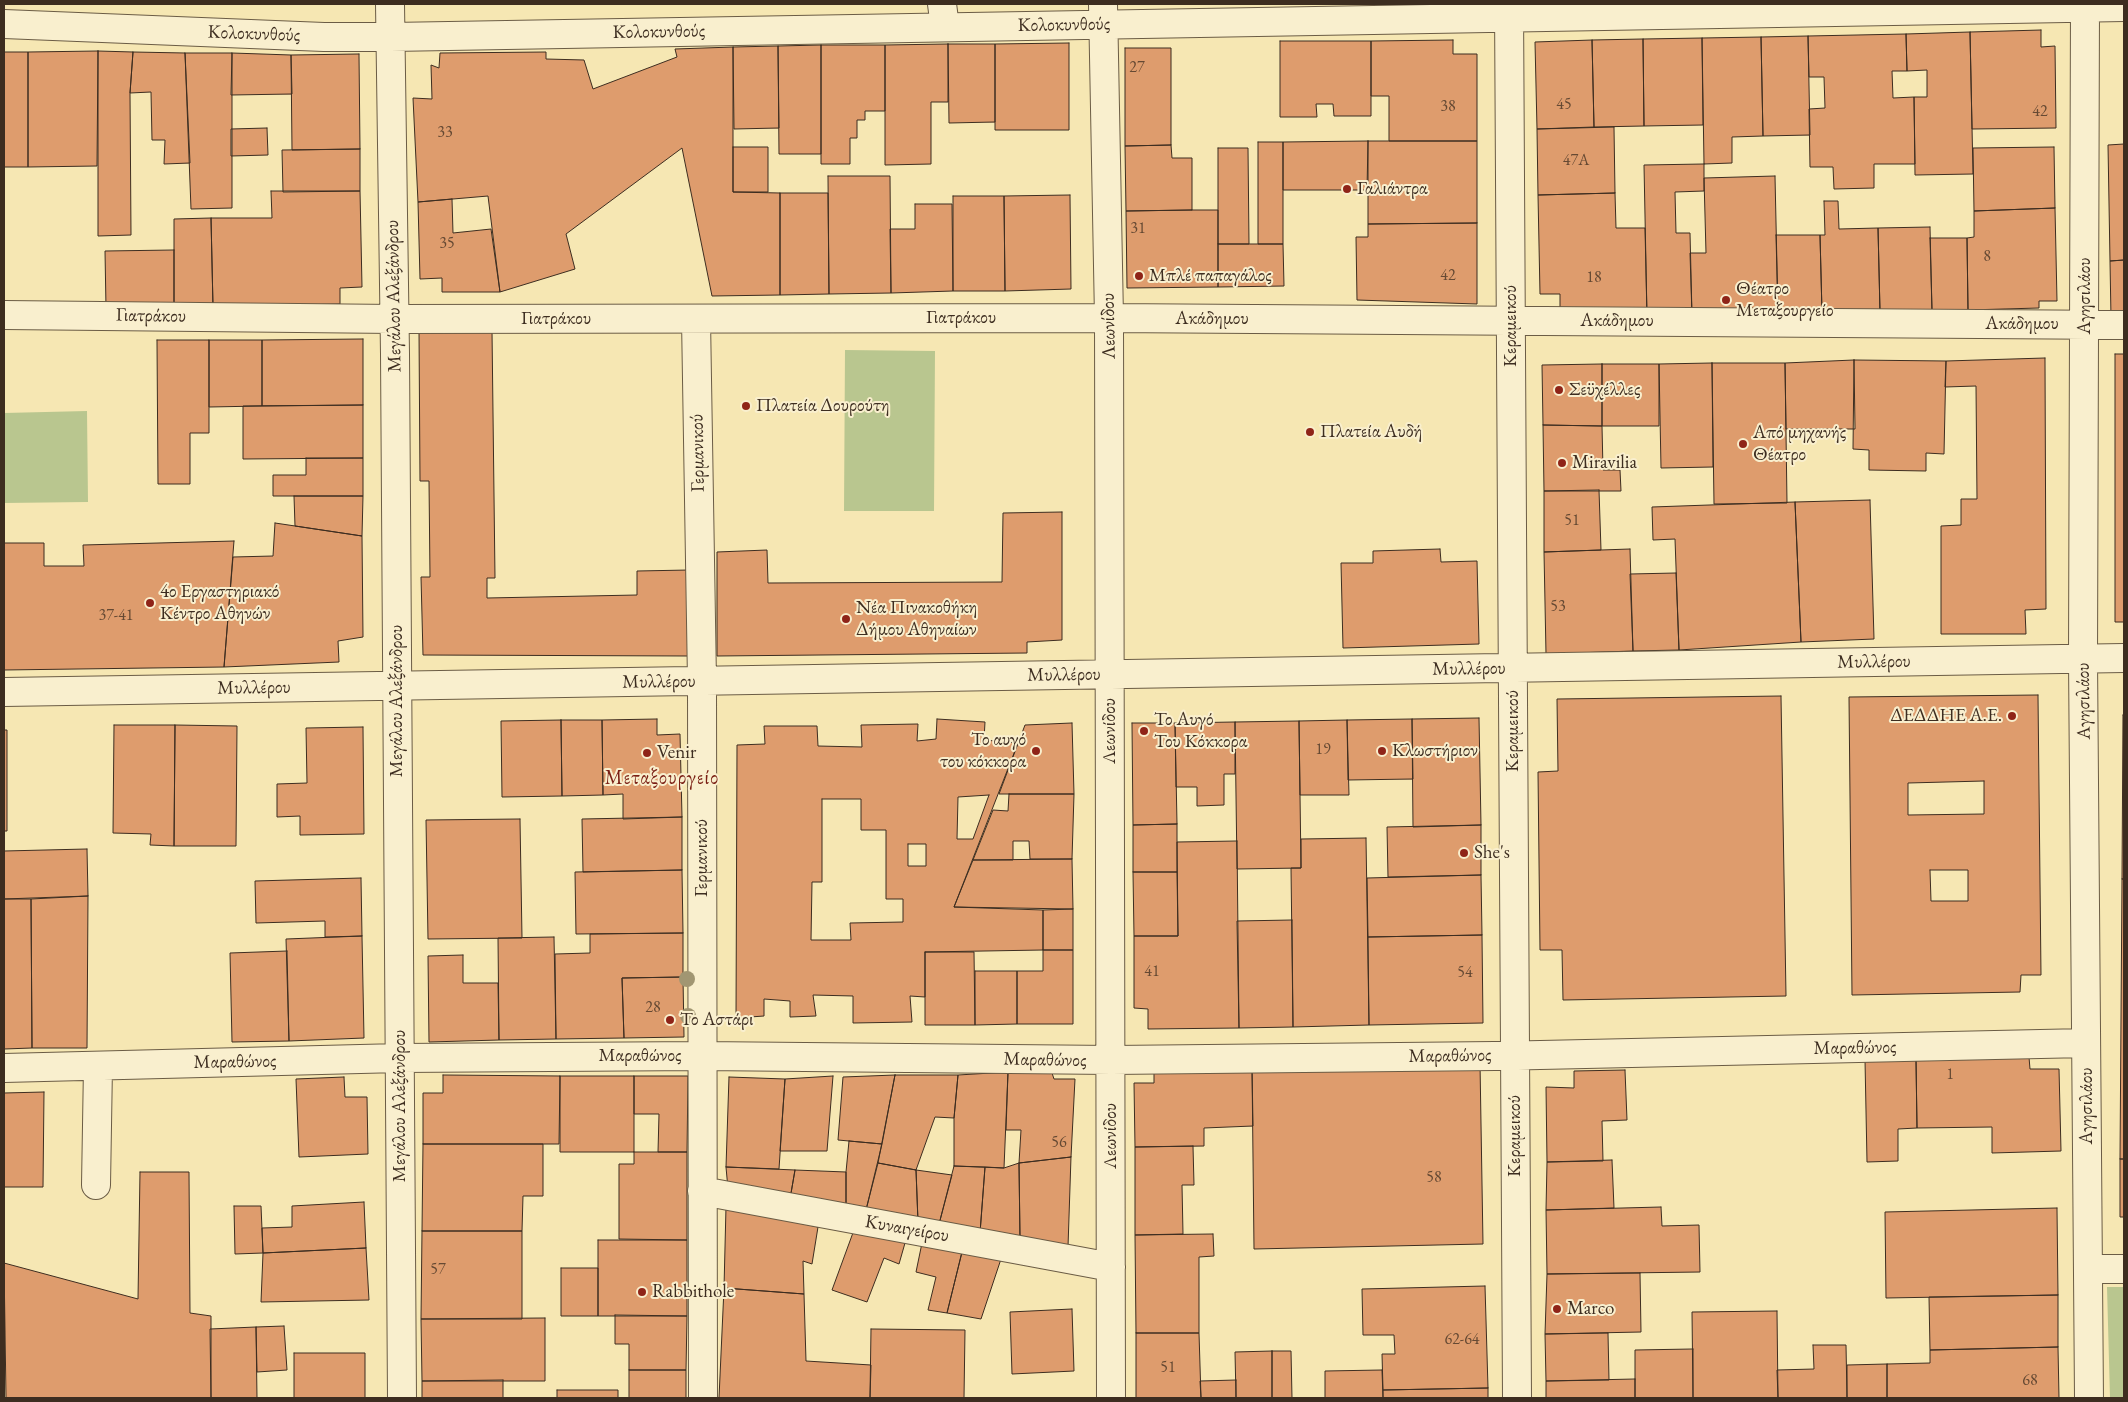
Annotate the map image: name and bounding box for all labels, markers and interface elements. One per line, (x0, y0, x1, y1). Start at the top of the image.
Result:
street label: Κολοκυνθούς (1018, 13, 1110, 37)
street label: Κολοκυνθούς (613, 20, 705, 44)
street label: Κολοκυνθούς (207, 21, 301, 47)
house number: 27 (1129, 58, 1145, 78)
house number: 45 (1556, 95, 1572, 115)
house number: 38 (1440, 97, 1456, 117)
house number: 42 (2032, 102, 2048, 122)
house number: 33 (437, 123, 453, 143)
house number: 47Α (1563, 151, 1589, 171)
place label: Γαλιάντρα (1357, 178, 1428, 200)
marker: Γαλιάντρα (1341, 183, 1353, 195)
house number: 31 (1130, 219, 1146, 239)
street label: Μεγάλου Αλεξάνδρου (381, 220, 407, 372)
house number: 35 (439, 234, 455, 254)
house number: 8 (1983, 247, 1991, 267)
street label: Αγησιλάου (2074, 257, 2096, 335)
place label: Μπλέ παπαγάλος (1149, 265, 1272, 287)
house number: 42 (1440, 266, 1456, 286)
house number: 18 (1586, 268, 1602, 288)
marker: Μπλέ παπαγάλος (1133, 270, 1145, 282)
place label: Θέατρο Μεταξουργείο (1736, 278, 1834, 322)
street label: Κεραμεικού (1500, 285, 1522, 367)
street label: Λεωνίδου (1097, 293, 1121, 359)
marker: Θέατρο Μεταξουργείο (1720, 294, 1732, 306)
street label: Γιατράκου (116, 304, 186, 328)
street label: Γιατράκου (926, 307, 996, 329)
street label: Γιατράκου (521, 308, 591, 330)
street label: Ακάδημου (1175, 308, 1249, 330)
street label: Ακάδημου (1580, 310, 1654, 332)
street label: Ακάδημου (1985, 313, 2059, 335)
place label: Σεϋχέλλες (1569, 379, 1640, 401)
marker: Σεϋχέλλες (1553, 384, 1565, 396)
place label: Πλατεία Δουρούτη (756, 395, 889, 417)
marker: Πλατεία Δουρούτη (740, 400, 752, 412)
street label: Γερμανικού (686, 414, 710, 492)
place label: Πλατεία Αυδή (1320, 421, 1422, 443)
place label: Από μηχανής Θέατρο (1753, 422, 1846, 466)
marker: Πλατεία Αυδή (1304, 426, 1316, 438)
marker: Από μηχανής Θέατρο (1737, 438, 1749, 450)
place label: Miravilia (1572, 452, 1637, 474)
marker: Miravilia (1556, 457, 1568, 469)
house number: 51 (1564, 511, 1580, 531)
place label: 4ο Εργαστηριακό Κέντρο Αθηνών (160, 581, 279, 625)
marker: 4ο Εργαστηριακό Κέντρο Αθηνών (144, 597, 156, 609)
place label: Νέα Πινακοθήκη Δήμου Αθηναίων (856, 597, 977, 641)
house number: 53 (1550, 597, 1566, 617)
house number: 37-41 (98, 606, 134, 626)
marker: Νέα Πινακοθήκη Δήμου Αθηναίων (840, 613, 852, 625)
street label: Μεγάλου Αλεξάνδρου (386, 625, 408, 777)
street label: Μυλλέρου (1837, 650, 1911, 674)
street label: Μυλλέρου (1432, 657, 1506, 681)
street label: Αγησιλάου (2072, 662, 2096, 740)
street label: Μυλλέρου (1027, 663, 1101, 687)
street label: Μυλλέρου (622, 670, 696, 694)
street label: Μυλλέρου (217, 676, 291, 700)
street label: Κεραμεικού (1502, 690, 1524, 772)
street label: Λεωνίδου (1099, 698, 1121, 764)
place label: ΔΕΔΔΗΕ Α.Ε. (1890, 705, 2002, 727)
place label: Το Αυγό Του Κόκκορα (1154, 709, 1247, 753)
marker: ΔΕΔΔΗΕ Α.Ε. (2006, 710, 2018, 722)
marker: Το Αυγό Του Κόκκορα (1138, 725, 1150, 737)
place label: Το αυγό του κόκκορα (940, 729, 1026, 773)
house number: 19 (1315, 740, 1331, 760)
place label: Κλωστήριον (1392, 740, 1478, 762)
place label: Venir (657, 742, 696, 764)
marker: Το αυγό του κόκκορα (1030, 745, 1042, 757)
marker: Κλωστήριον (1376, 745, 1388, 757)
marker: Venir (641, 747, 653, 759)
district label: Μεταξουργείο (603, 767, 721, 791)
street label: Γερμανικού (691, 819, 713, 897)
place label: She's (1474, 842, 1510, 864)
marker: She's (1458, 847, 1470, 859)
house number: 41 (1144, 962, 1160, 982)
house number: 54 (1457, 963, 1473, 983)
house number: 28 (645, 998, 661, 1018)
place label: Το Αστάρι (680, 1009, 754, 1031)
marker: Το Αστάρι (664, 1014, 676, 1026)
street label: Μεγάλου Αλεξάνδρου (389, 1030, 411, 1182)
street label: Μαραθώνος (1813, 1036, 1897, 1060)
street label: Μαραθώνος (1408, 1044, 1492, 1068)
street label: Μαραθώνος (598, 1045, 682, 1067)
street label: Μαραθώνος (1003, 1048, 1087, 1072)
street label: Μαραθώνος (193, 1050, 277, 1074)
house number: 1 (1946, 1065, 1954, 1085)
street label: Αγησιλάου (2076, 1067, 2098, 1145)
street label: Κεραμεικού (1504, 1095, 1526, 1177)
street label: Λεωνίδου (1100, 1103, 1122, 1169)
house number: 56 (1051, 1133, 1067, 1153)
house number: 58 (1426, 1168, 1442, 1188)
street label: Κυναιγείρου (863, 1210, 951, 1248)
house number: 57 (430, 1260, 446, 1280)
place label: Rabbithole (652, 1281, 734, 1303)
marker: Rabbithole (636, 1286, 648, 1298)
place label: Marco (1567, 1298, 1614, 1320)
marker: Marco (1551, 1303, 1563, 1315)
house number: 62-64 (1444, 1330, 1480, 1350)
house number: 51 (1160, 1358, 1176, 1378)
house number: 68 (2022, 1371, 2038, 1391)

